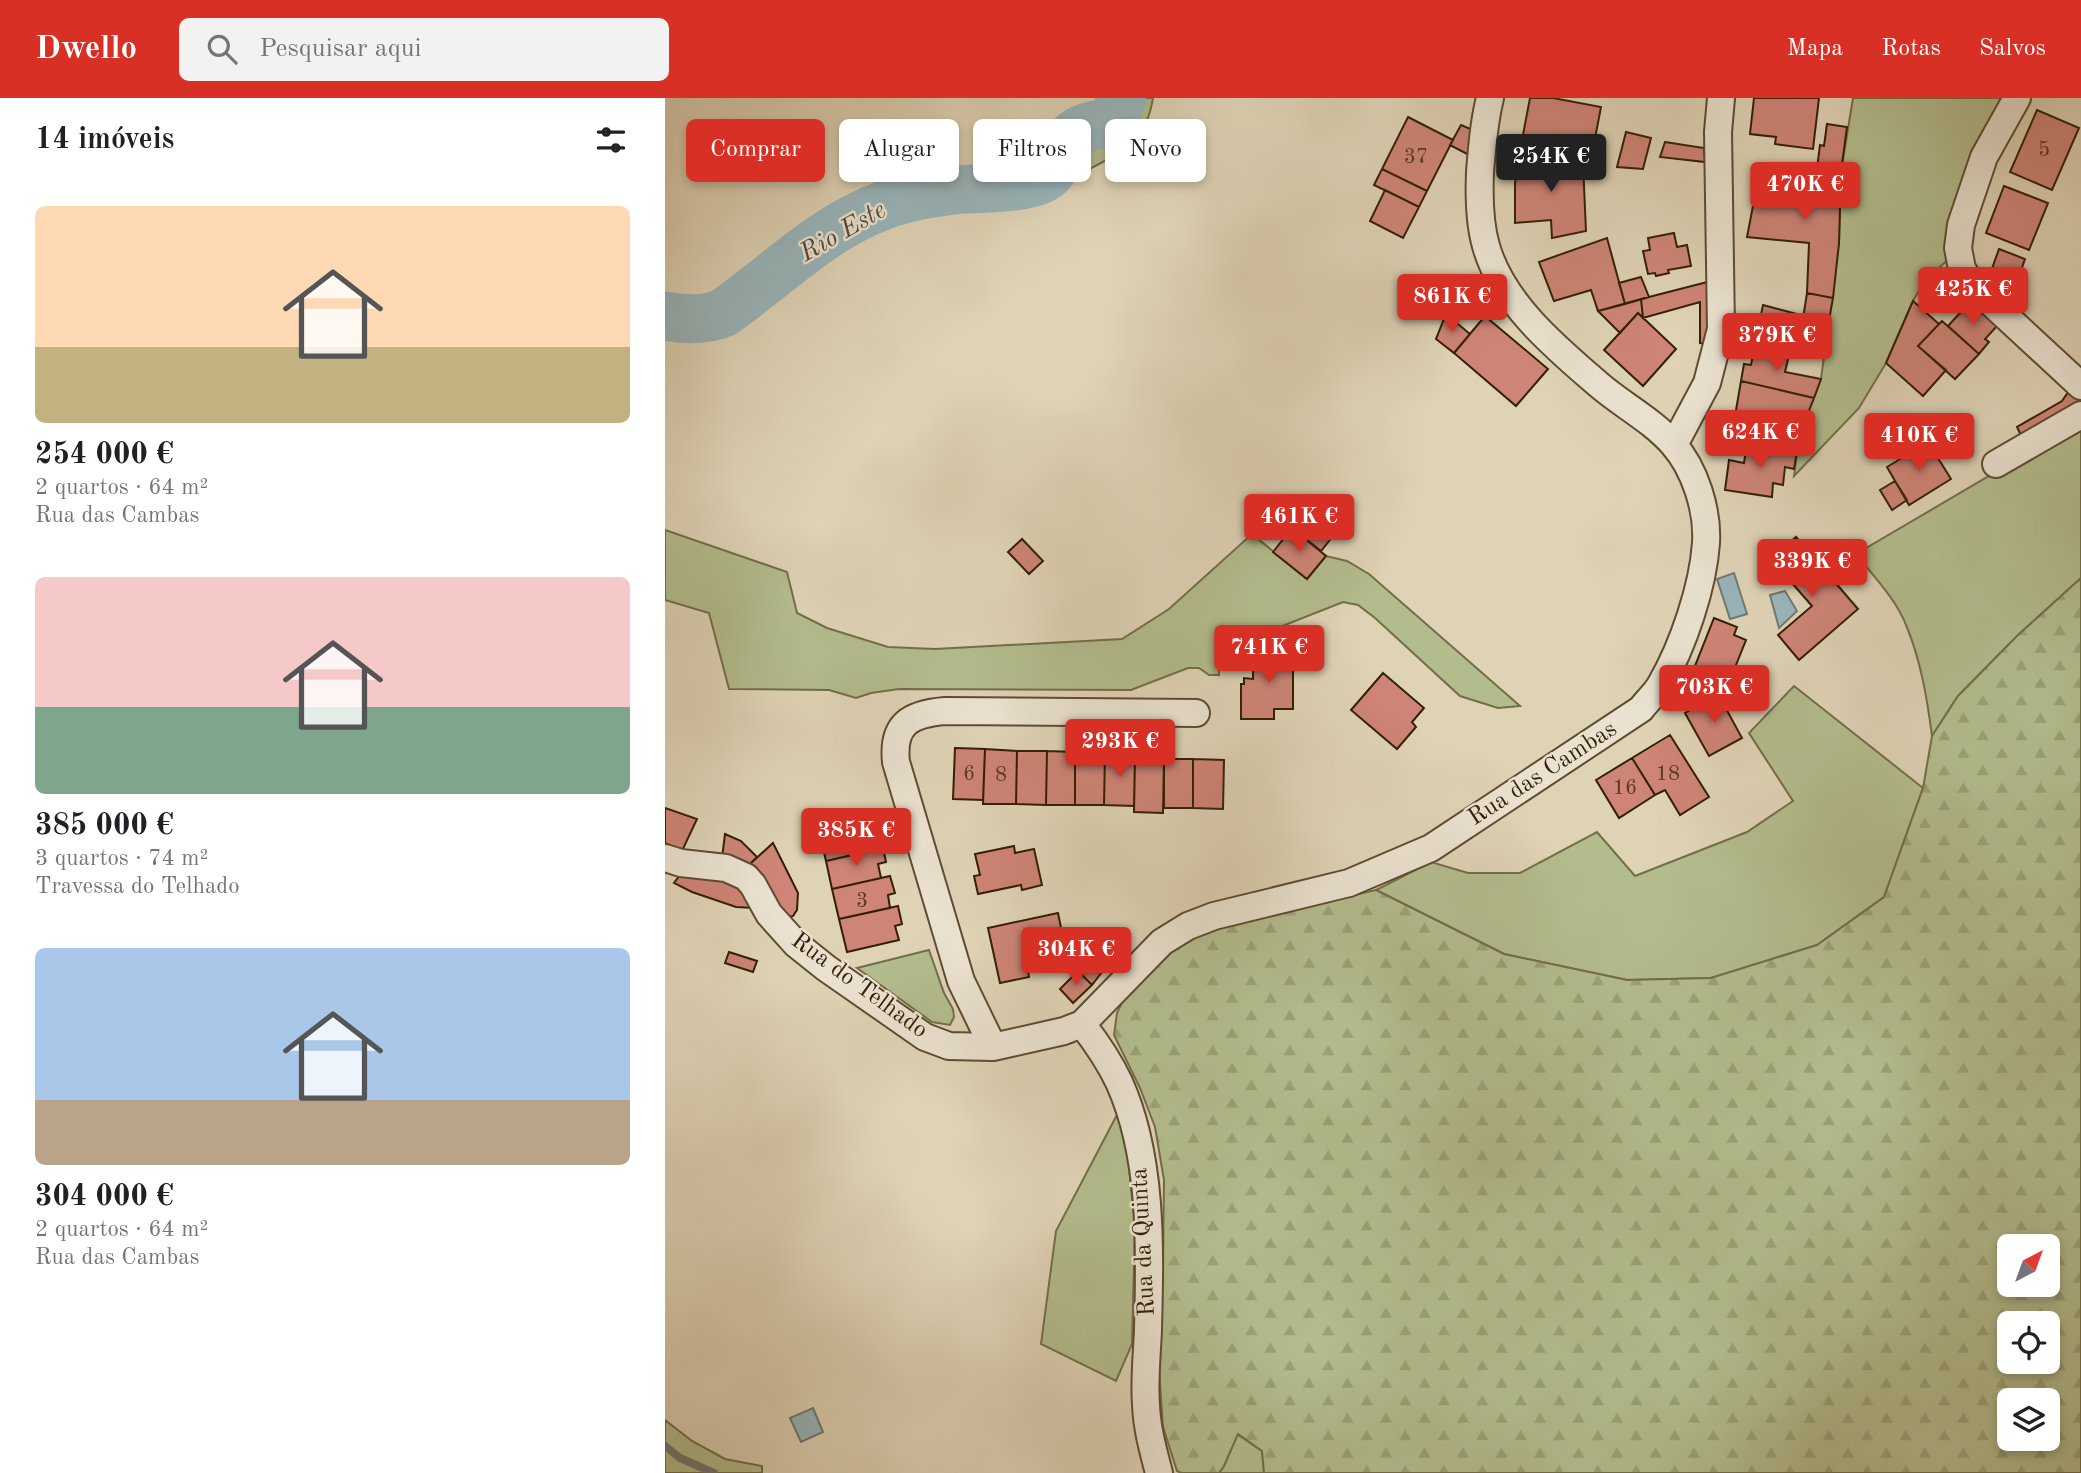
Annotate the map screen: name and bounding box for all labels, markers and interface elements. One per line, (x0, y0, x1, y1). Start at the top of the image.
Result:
search box (179, 18, 669, 81)
icon: search (203, 30, 241, 68)
text: Dwello (35, 33, 137, 66)
text: Pesquisar aqui (259, 36, 422, 62)
text: Mapa (1787, 37, 1843, 61)
text: Rotas (1881, 37, 1941, 61)
text: Salvos (1979, 37, 2046, 61)
chip: Comprar (686, 119, 825, 182)
chip: Alugar (839, 119, 959, 182)
chip: Filtros (973, 119, 1091, 182)
chip: Novo (1105, 119, 1206, 182)
icon: filters (592, 121, 630, 159)
text: 14 imóveis (35, 125, 174, 155)
pin: 254K € (1494, 134, 1608, 194)
house number: 5 (2038, 140, 2050, 161)
text: 254K € (1512, 145, 1590, 168)
house number: 37 (1404, 147, 1428, 168)
pin: 470K € (1748, 162, 1862, 222)
text: 470K € (1766, 173, 1844, 196)
water label: Rio Este (795, 197, 891, 267)
icon: home (270, 251, 396, 377)
pin: 425K € (1916, 268, 2030, 327)
pin: 861K € (1395, 274, 1509, 334)
text: 425K € (1934, 278, 2012, 301)
text: 861K € (1413, 285, 1491, 308)
pin: 379K € (1720, 314, 1834, 373)
text: 379K € (1738, 324, 1816, 347)
pin: 624K € (1703, 410, 1817, 470)
pin: 410K € (1862, 414, 1976, 473)
text: 624K € (1721, 421, 1799, 444)
text: 410K € (1880, 424, 1958, 447)
text: 254 000 € (35, 440, 174, 470)
text: 2 quartos · 64 m² (35, 476, 208, 499)
pin: 461K € (1242, 494, 1356, 554)
text: Rua das Cambas (35, 504, 200, 527)
text: 461K € (1260, 505, 1338, 528)
pin: 339K € (1755, 540, 1869, 599)
text: 339K € (1773, 550, 1851, 573)
icon: home (270, 622, 396, 748)
pin: 741K € (1212, 626, 1326, 685)
text: 741K € (1230, 636, 1308, 659)
pin: 703K € (1657, 666, 1771, 725)
text: 703K € (1675, 676, 1753, 699)
street label: Rua das Cambas (1464, 717, 1622, 831)
pin: 293K € (1063, 720, 1177, 779)
text: 293K € (1081, 730, 1159, 753)
house number: 6 (963, 764, 975, 785)
house number: 18 (1656, 764, 1680, 785)
house number: 8 (995, 765, 1007, 786)
house number: 16 (1613, 778, 1637, 799)
pin: 385K € (799, 808, 913, 868)
text: 385 000 € (35, 811, 174, 841)
text: 385K € (817, 819, 895, 842)
text: 3 quartos · 74 m² (35, 847, 208, 870)
text: Travessa do Telhado (35, 875, 240, 898)
house number: 3 (856, 891, 868, 912)
pin: 304K € (1019, 928, 1133, 987)
street label: Rua do Telhado (786, 929, 932, 1043)
text: 304K € (1037, 938, 1115, 961)
icon: home (270, 993, 396, 1119)
street label: Rua da Quinta (1128, 1167, 1160, 1317)
text: 304 000 € (35, 1182, 174, 1212)
text: 2 quartos · 64 m² (35, 1218, 208, 1241)
north arrow (1997, 1234, 2060, 1297)
map controls (1997, 1234, 2060, 1451)
text: Rua das Cambas (35, 1246, 200, 1269)
button: locate (1997, 1311, 2060, 1374)
button: layers (1997, 1388, 2060, 1451)

